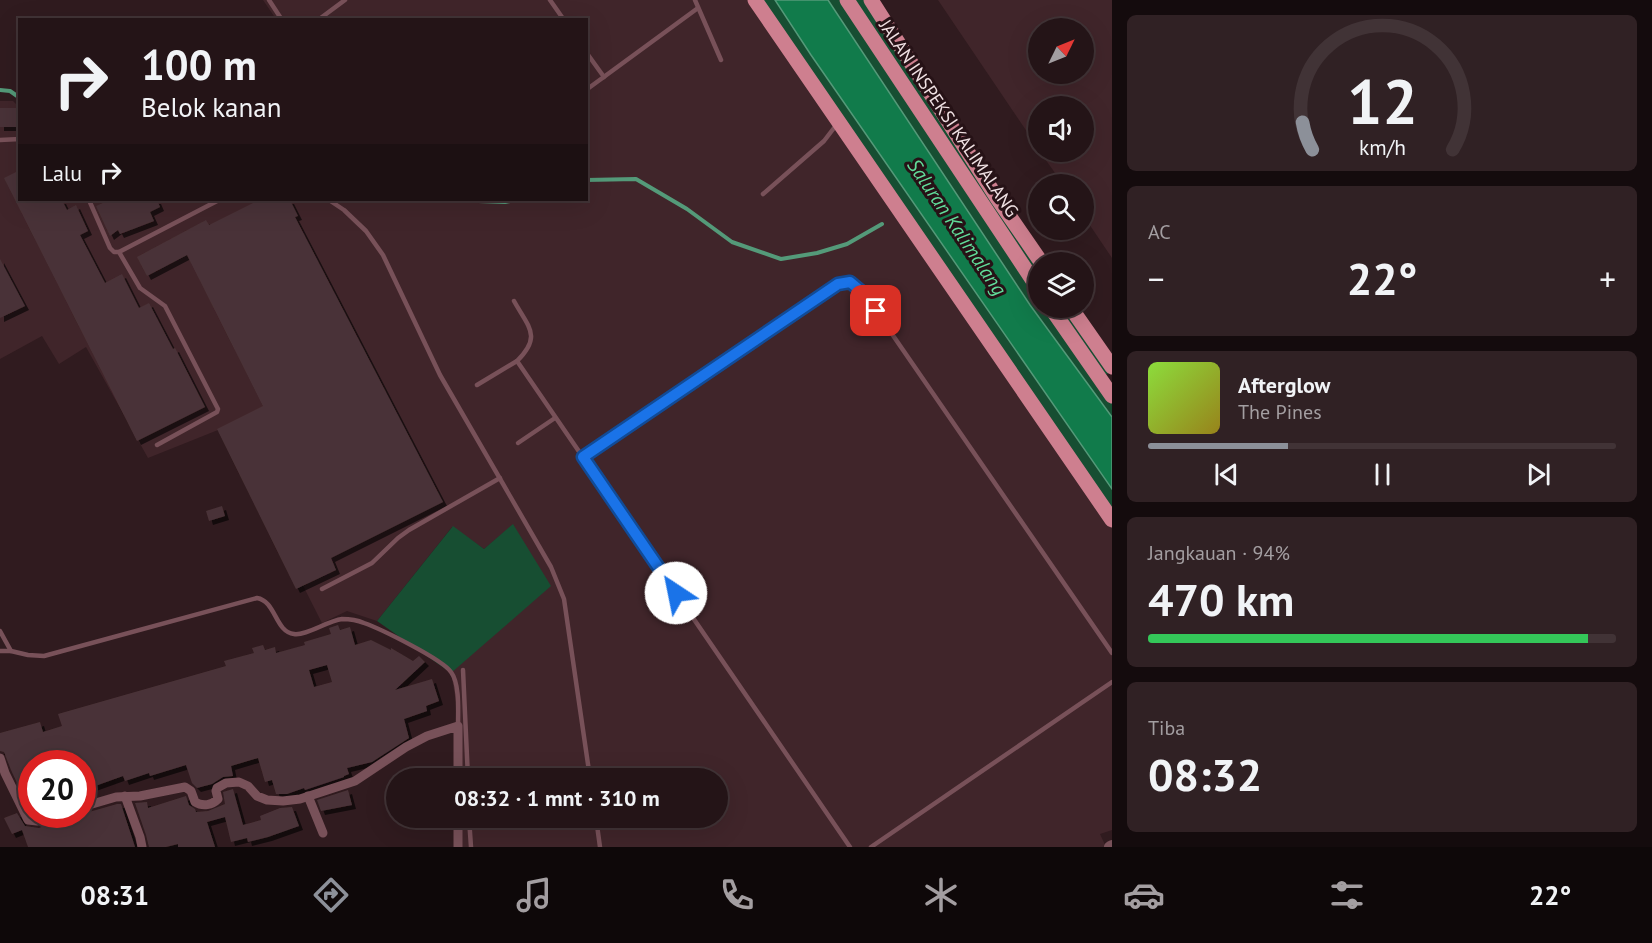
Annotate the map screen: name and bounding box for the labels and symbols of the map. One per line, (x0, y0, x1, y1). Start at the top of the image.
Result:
street label: JALAN INSPEKSI KALIMALANG (874, 14, 1024, 221)
north arrow (1028, 18, 1094, 84)
water label: Saluran Kalimalang (902, 154, 1012, 300)
pin (850, 285, 901, 336)
position arrow (644, 561, 708, 625)
speed limit sign: 20 (18, 750, 96, 828)

